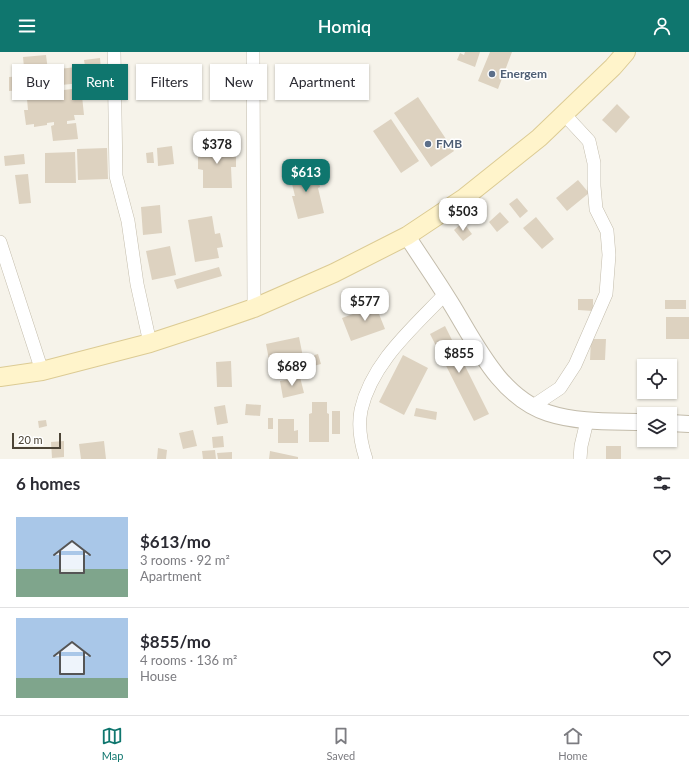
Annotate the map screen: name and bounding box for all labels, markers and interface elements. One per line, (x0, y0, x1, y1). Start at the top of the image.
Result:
icon: menu (16, 15, 38, 37)
text: Homiq (318, 15, 371, 37)
icon: person (651, 15, 673, 37)
chip: Buy (12, 64, 64, 100)
chip: Rent (72, 64, 128, 100)
chip: Filters (136, 64, 202, 100)
chip: New (210, 64, 267, 100)
chip: Apartment (275, 64, 369, 100)
place label: Energem (500, 66, 547, 81)
marker: Energem (487, 69, 497, 79)
pin: $378 (193, 131, 241, 165)
text: $378 (202, 136, 232, 152)
place label: FMB (436, 136, 462, 151)
marker: FMB (423, 139, 433, 149)
pin: $613 (282, 159, 330, 193)
text: $613 (291, 164, 321, 180)
pin: $503 (439, 198, 487, 232)
text: $503 (448, 203, 478, 219)
pin: $577 (341, 288, 389, 322)
text: $577 (350, 293, 380, 309)
pin: $855 (435, 340, 483, 374)
text: $855 (444, 345, 474, 361)
pin: $689 (268, 353, 316, 387)
text: $689 (277, 358, 307, 374)
map controls (637, 359, 677, 447)
button: locate (637, 359, 677, 399)
button: layers (637, 407, 677, 447)
scale bar (12, 431, 61, 450)
text: 20 m (18, 433, 43, 446)
icon: filters (651, 472, 673, 494)
text: 6 homes (16, 473, 80, 494)
text: $613/mo (140, 531, 211, 552)
icon: home (48, 533, 96, 581)
icon: heart (651, 546, 673, 568)
text: 3 rooms · 92 m² (140, 552, 230, 568)
text: Apartment (140, 568, 201, 584)
text: $855/mo (140, 631, 211, 652)
icon: home (48, 634, 96, 682)
icon: heart (651, 647, 673, 669)
text: 4 rooms · 136 m² (140, 652, 237, 668)
text: House (140, 668, 177, 684)
tab: Map (101, 725, 123, 762)
tab: Saved (326, 725, 355, 762)
tab: Home (558, 725, 587, 762)

